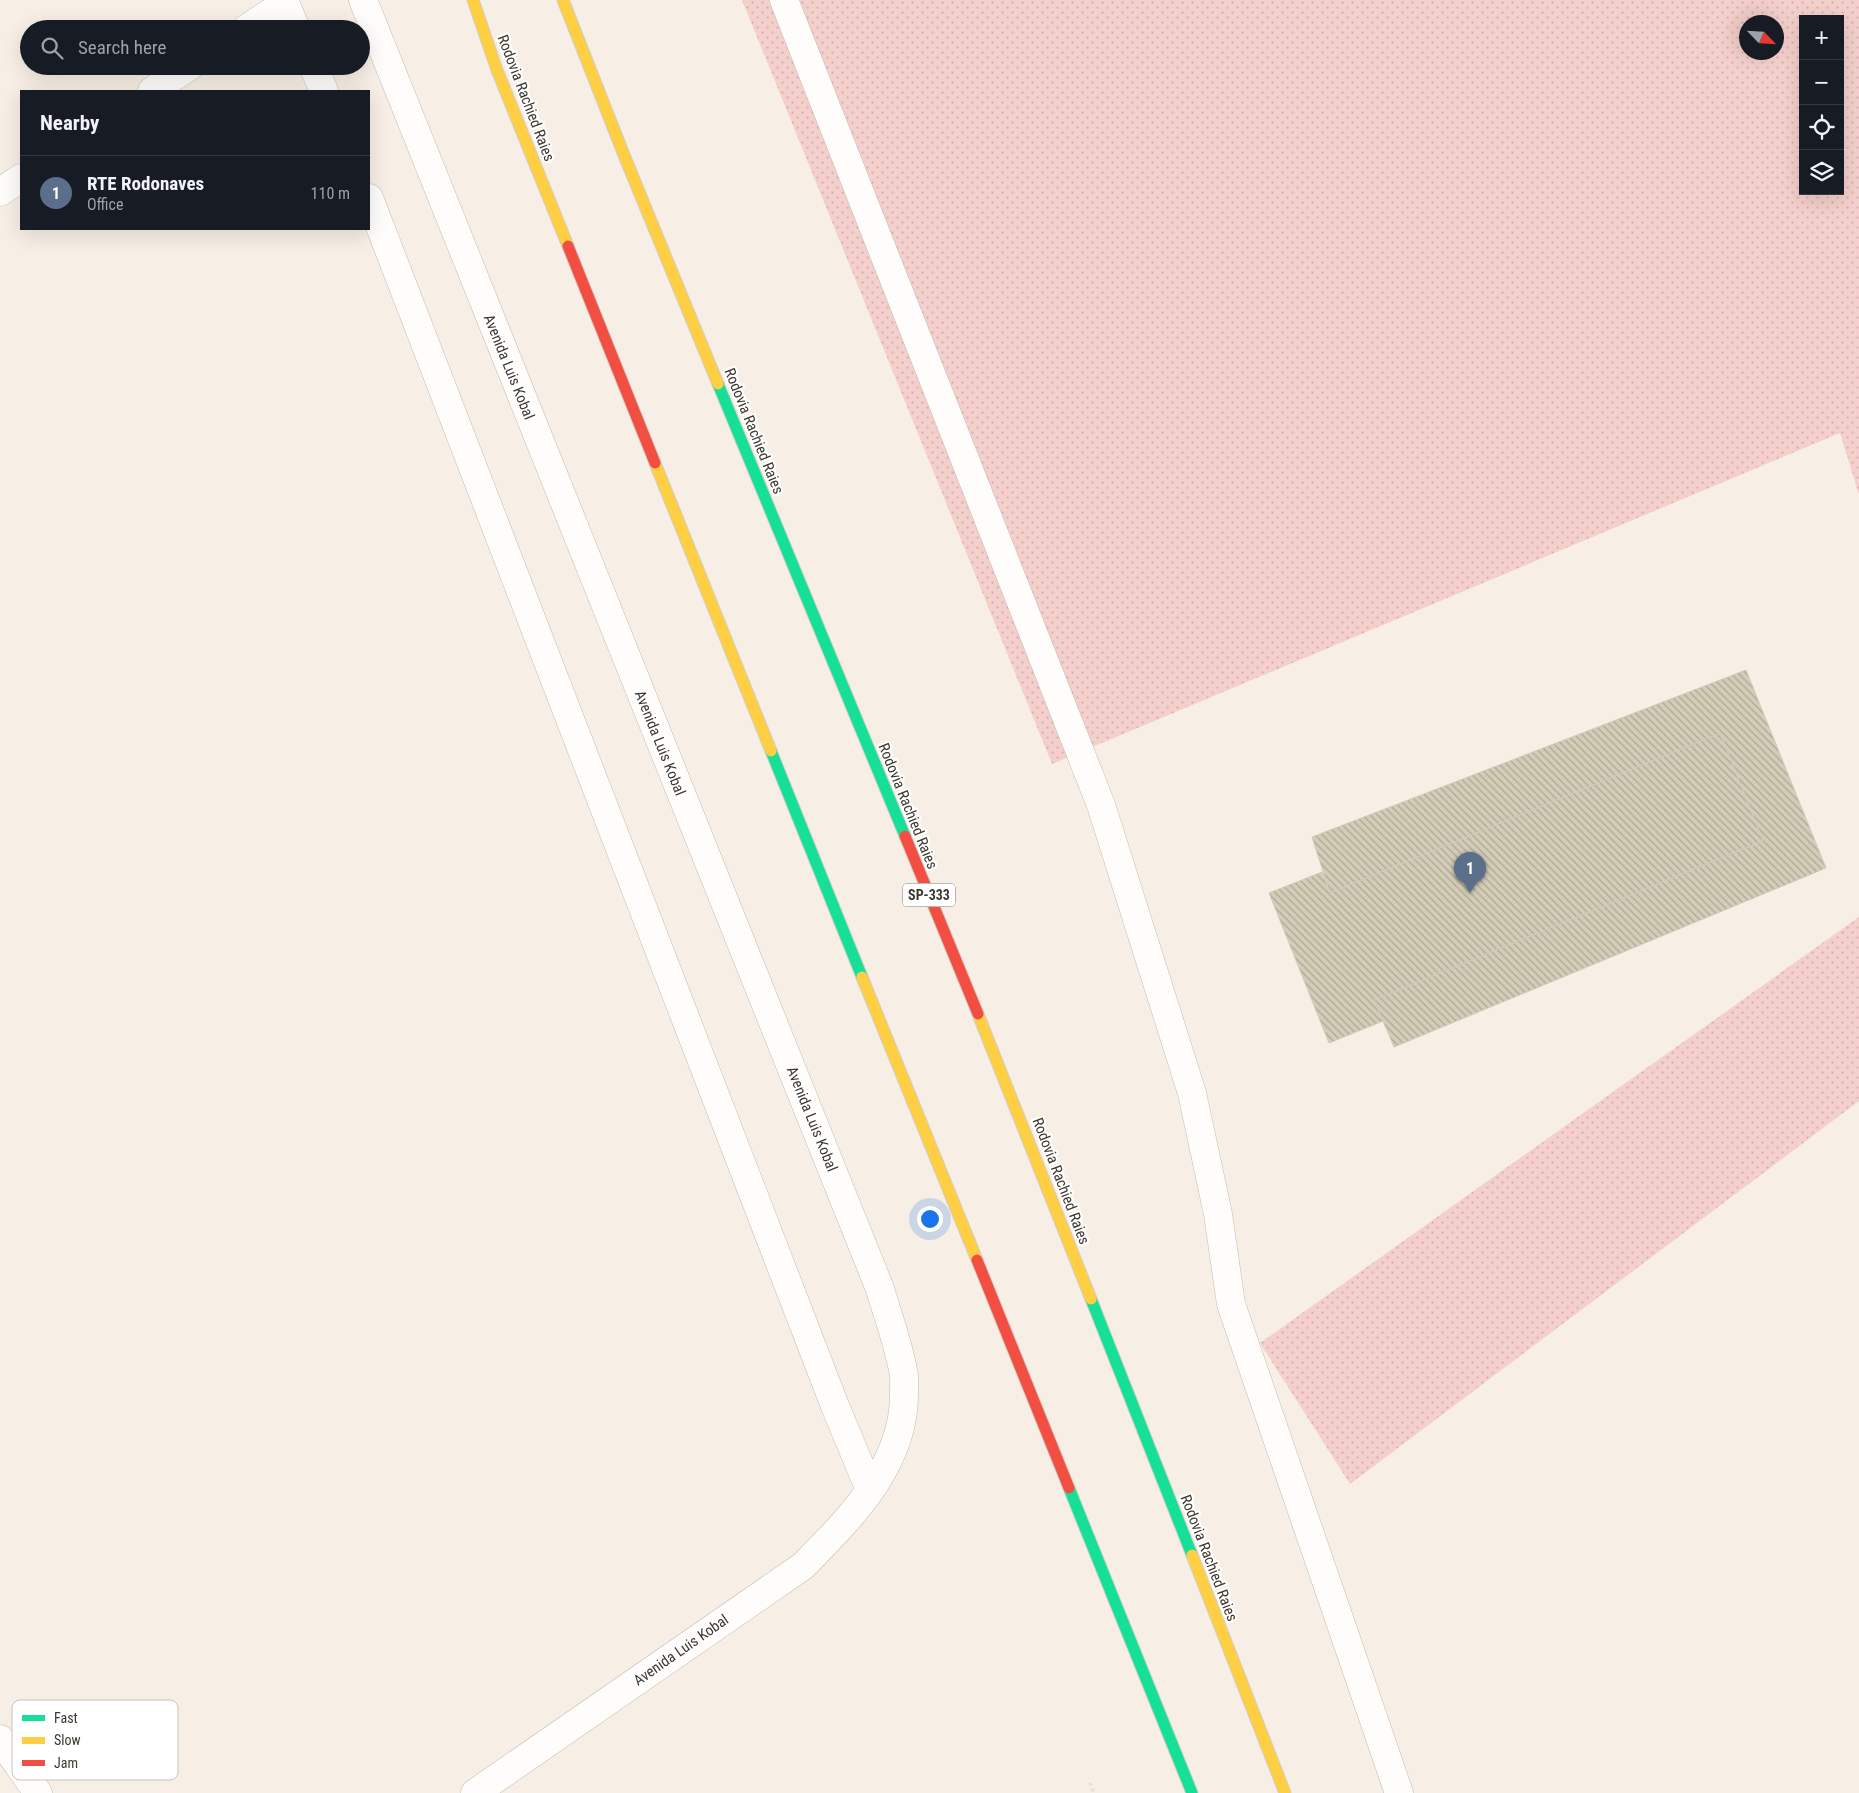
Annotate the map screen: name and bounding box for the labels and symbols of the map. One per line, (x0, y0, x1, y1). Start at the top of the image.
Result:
north arrow (1739, 15, 1784, 60)
street label: Rodovia Rachied Raies (494, 32, 558, 164)
street label: Avenida Luis Kobal (480, 312, 538, 422)
street label: Rodovia Rachied Raies (721, 366, 787, 497)
street label: Avenida Luis Kobal (631, 688, 689, 798)
street label: Rodovia Rachied Raies (875, 741, 941, 872)
pin: 1 (1454, 852, 1486, 893)
road number: SP-333 (903, 884, 955, 906)
street label: Avenida Luis Kobal (783, 1064, 841, 1174)
street label: Rodovia Rachied Raies (1029, 1115, 1093, 1247)
your location (917, 1206, 943, 1232)
street label: Rodovia Rachied Raies (1177, 1492, 1241, 1624)
street label: Avenida Luis Kobal (630, 1611, 732, 1689)
legend (12, 1700, 178, 1780)
text: Fast (54, 1710, 78, 1726)
text: Slow (54, 1732, 81, 1748)
text: Jam (54, 1755, 78, 1771)

